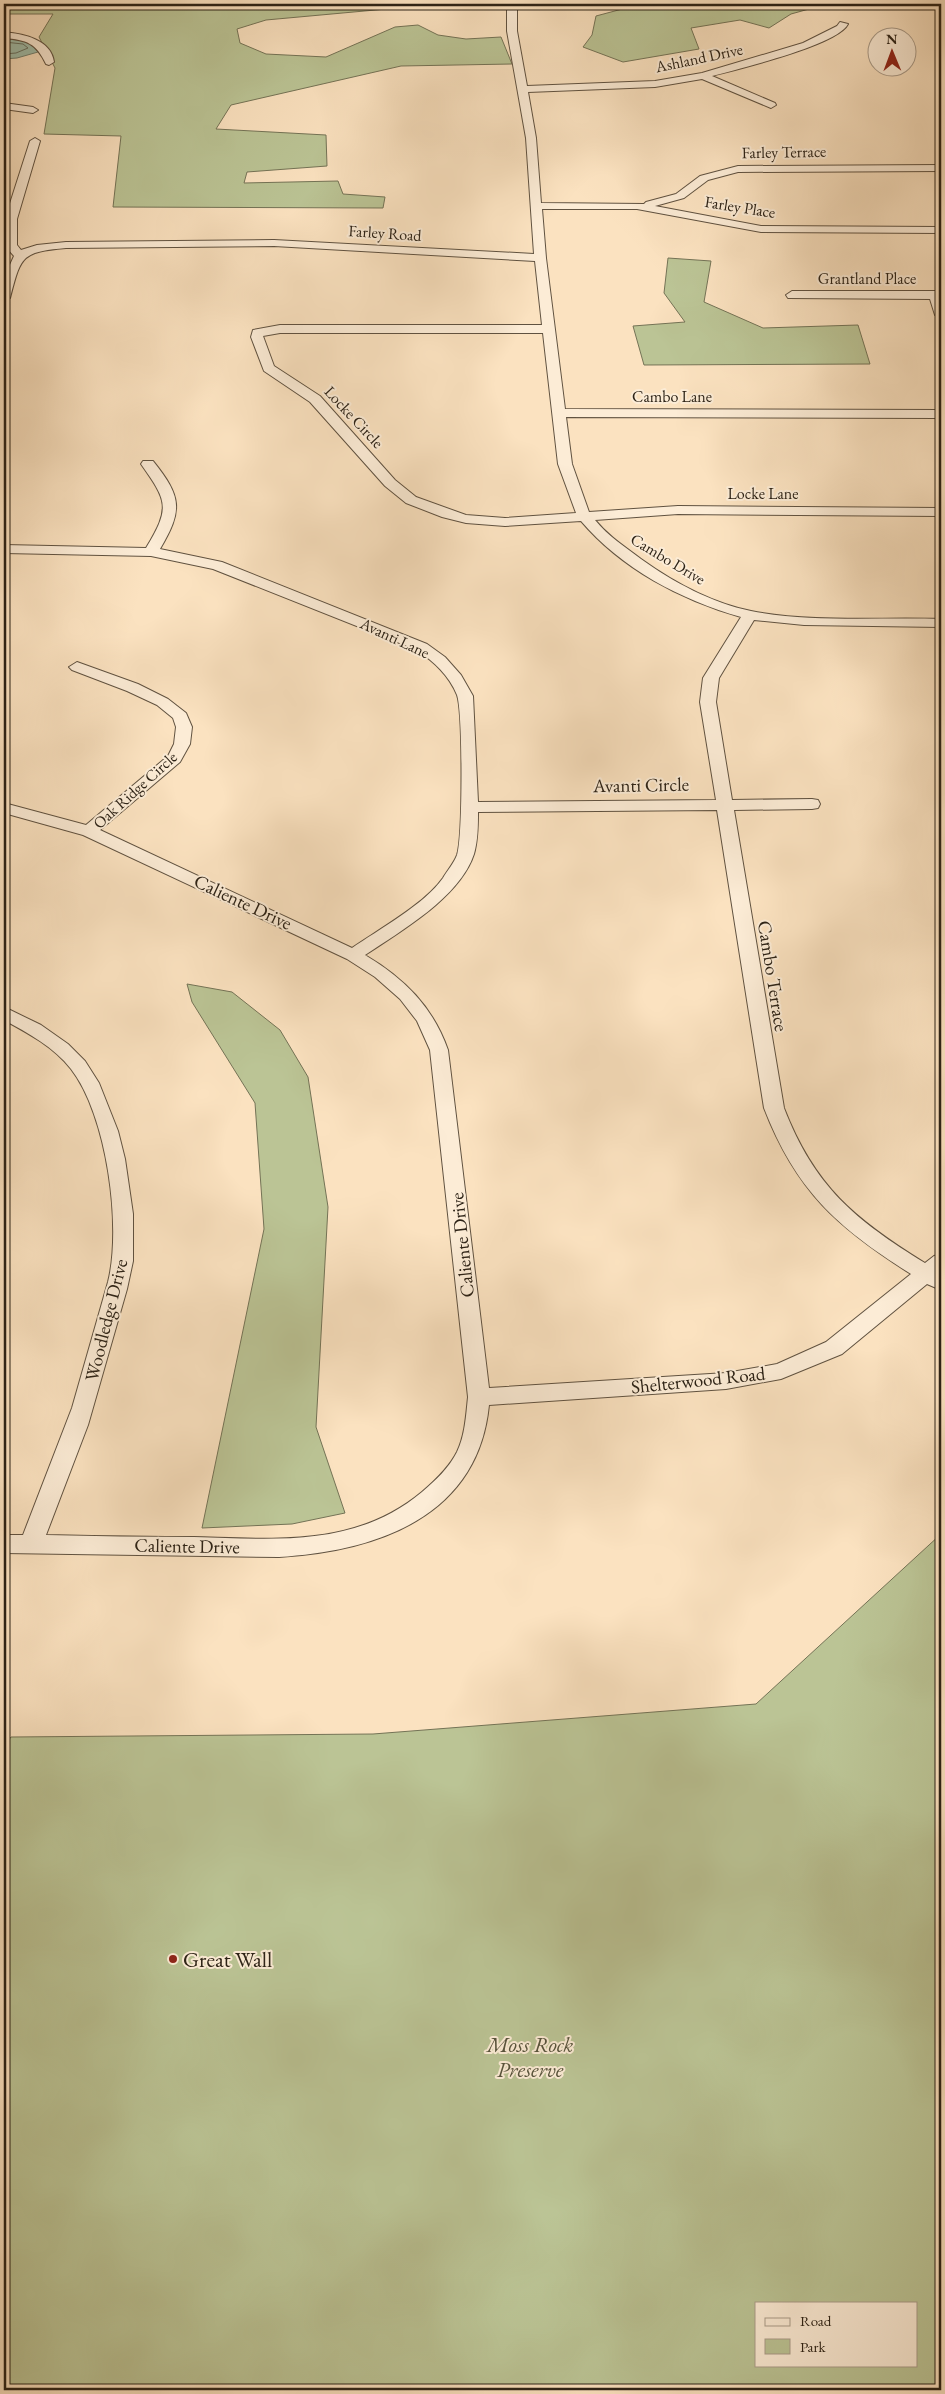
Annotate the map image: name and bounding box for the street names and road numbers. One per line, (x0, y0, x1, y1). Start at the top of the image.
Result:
street label: Ashland Drive (652, 39, 745, 78)
street label: Farley Terrace (742, 141, 826, 163)
street label: Farley Place (703, 191, 777, 223)
street label: Farley Road (348, 220, 423, 246)
street label: Grantland Place (818, 268, 916, 289)
street label: Locke Circle (320, 381, 388, 453)
street label: Cambo Lane (632, 386, 712, 407)
street label: Locke Lane (727, 483, 799, 504)
street label: Cambo Drive (627, 528, 709, 590)
street label: Avanti Lane (356, 612, 433, 663)
street label: Oak Ridge Circle (88, 747, 182, 833)
street label: Avanti Circle (592, 772, 689, 798)
street label: Caliente Drive (190, 868, 296, 936)
street label: Cambo Terrace (752, 919, 794, 1033)
street label: Caliente Drive (444, 1191, 480, 1299)
street label: Woodledge Drive (79, 1256, 133, 1384)
street label: Shelterwood Road (630, 1360, 767, 1399)
street label: Caliente Drive (134, 1533, 240, 1559)

